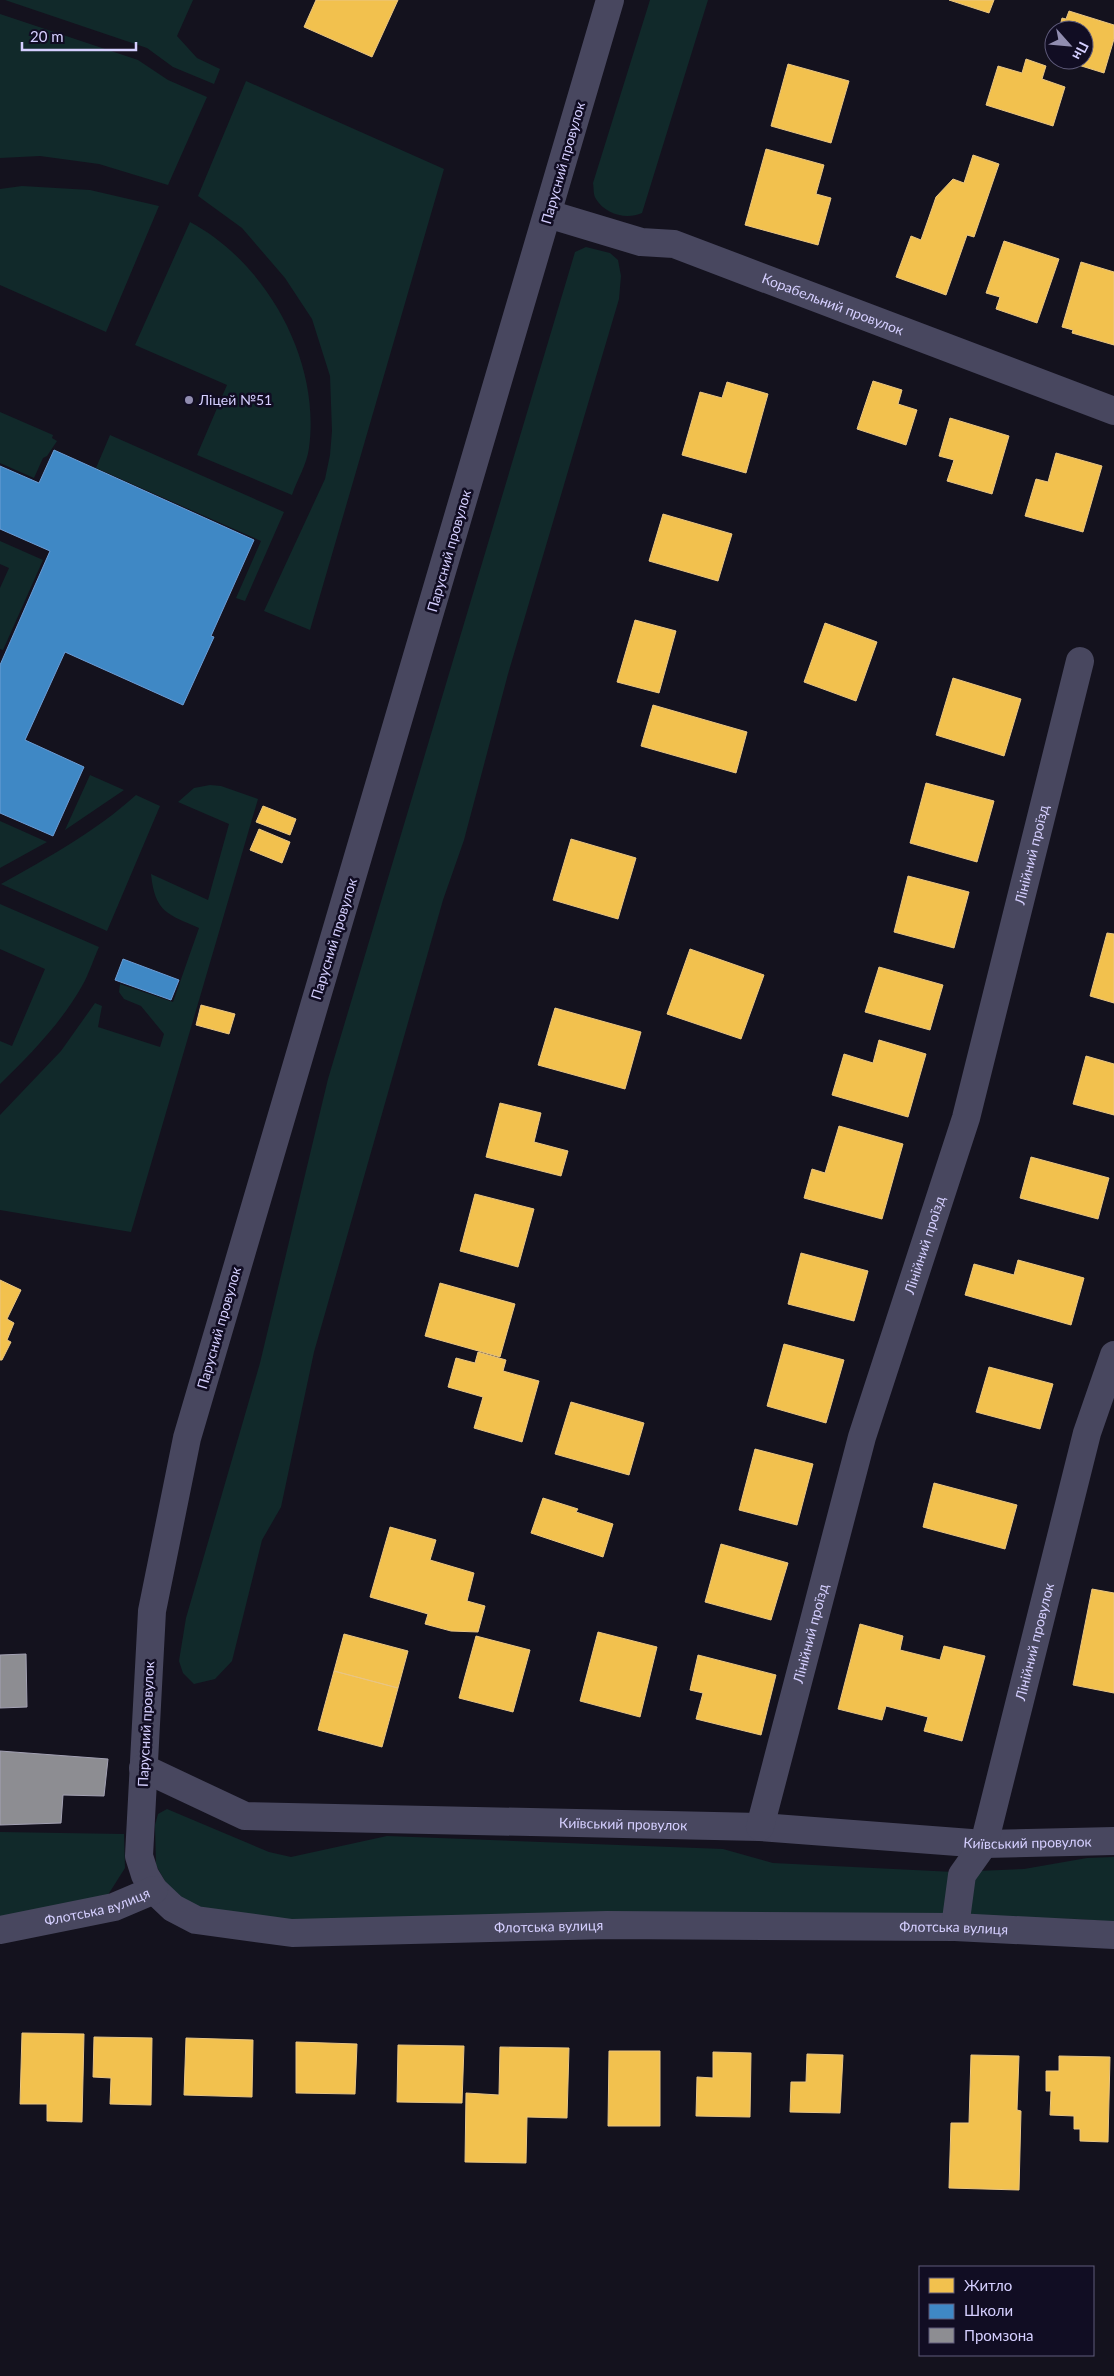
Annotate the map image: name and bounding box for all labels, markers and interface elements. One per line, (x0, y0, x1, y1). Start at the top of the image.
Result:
scale bar (22, 20, 136, 52)
north arrow (1044, 20, 1094, 70)
text: 20 m (30, 27, 64, 45)
text: Пн (1069, 39, 1093, 63)
street label: Парусний провулок (537, 99, 588, 226)
street label: Корабельний провулок (760, 269, 907, 339)
place label: Ліцей №51 (198, 391, 272, 408)
marker: Ліцей №51 (183, 394, 195, 406)
street label: Парусний провулок (423, 487, 474, 614)
street label: Лінійний проїзд (1010, 803, 1052, 907)
street label: Парусний провулок (307, 875, 360, 1002)
street label: Лінійний проїзд (900, 1193, 948, 1297)
street label: Парусний провулок (193, 1264, 244, 1391)
street label: Лінійний провулок (1011, 1580, 1057, 1703)
street label: Лінійний проїзд (789, 1581, 831, 1686)
street label: Парусний провулок (134, 1660, 157, 1788)
street label: Київський провулок (559, 1814, 688, 1833)
street label: Київський провулок (963, 1832, 1093, 1852)
street label: Флотська вулиця (43, 1884, 152, 1929)
street label: Флотська вулиця (494, 1916, 603, 1936)
street label: Флотська вулиця (899, 1918, 1009, 1938)
legend (919, 2266, 1094, 2356)
text: Житло (964, 2276, 1012, 2294)
text: Школи (964, 2301, 1013, 2319)
text: Промзона (964, 2326, 1034, 2344)

